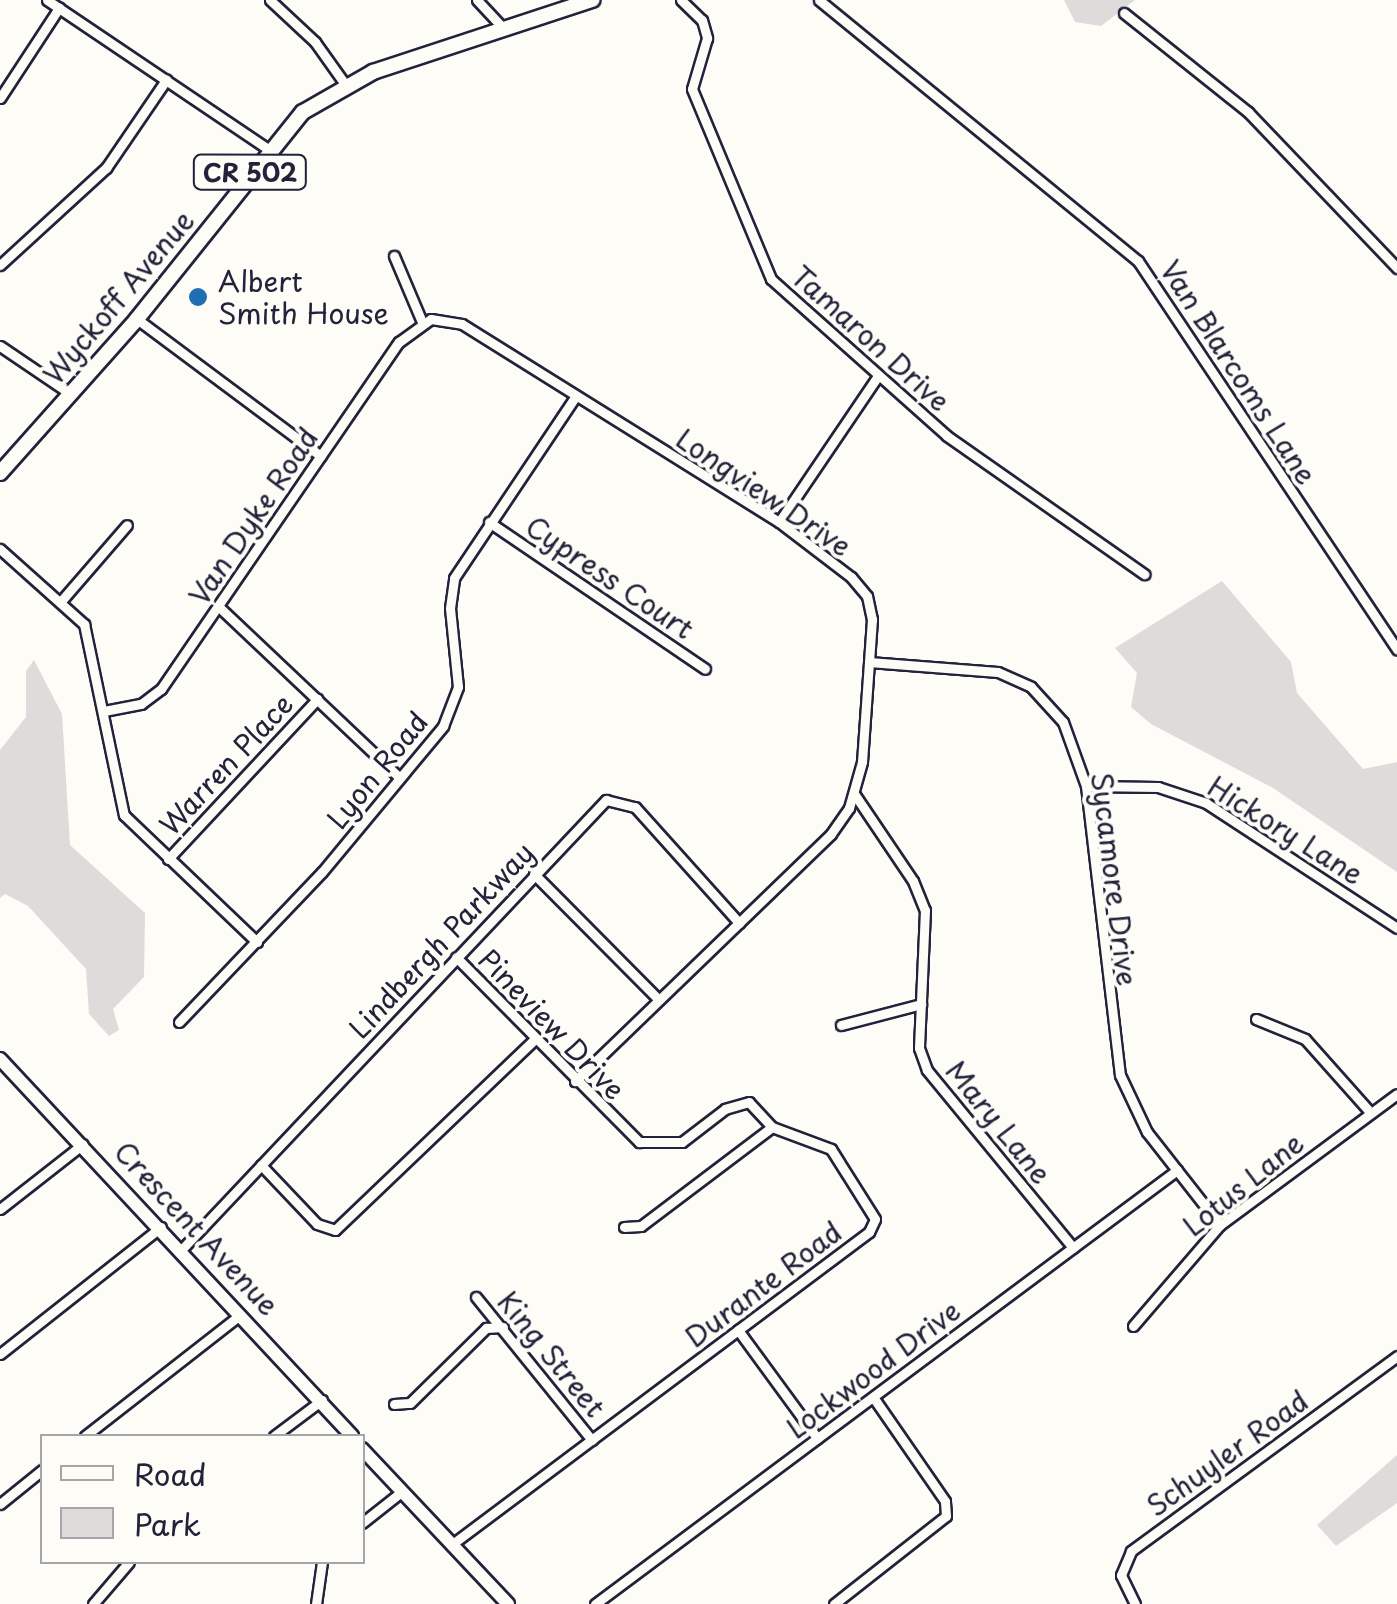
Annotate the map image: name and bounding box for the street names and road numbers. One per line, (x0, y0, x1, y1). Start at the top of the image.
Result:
road number: CR 502 (190, 152, 310, 192)
street label: Wyckoff Avenue (36, 204, 200, 390)
street label: Van Blarcoms Lane (1154, 253, 1324, 491)
street label: Tamaron Drive (785, 258, 957, 418)
street label: Van Dyke Road (181, 420, 325, 612)
street label: Longview Drive (670, 421, 858, 563)
street label: Cypress Court (520, 509, 700, 645)
street label: Warren Place (152, 686, 300, 842)
street label: Lyon Road (320, 705, 434, 835)
street label: Hickory Lane (1202, 769, 1370, 891)
street label: Sycamore Drive (1085, 771, 1145, 987)
street label: Lindbergh Parkway (340, 834, 542, 1046)
street label: Pineview Drive (472, 942, 632, 1106)
street label: Mary Lane (940, 1055, 1058, 1189)
street label: Lotus Lane (1176, 1125, 1310, 1243)
street label: Crescent Avenue (109, 1135, 285, 1321)
street label: Durante Road (678, 1214, 848, 1354)
street label: King Street (491, 1285, 613, 1423)
street label: Lockwood Drive (779, 1292, 967, 1446)
street label: Schuyler Road (1139, 1383, 1315, 1523)

